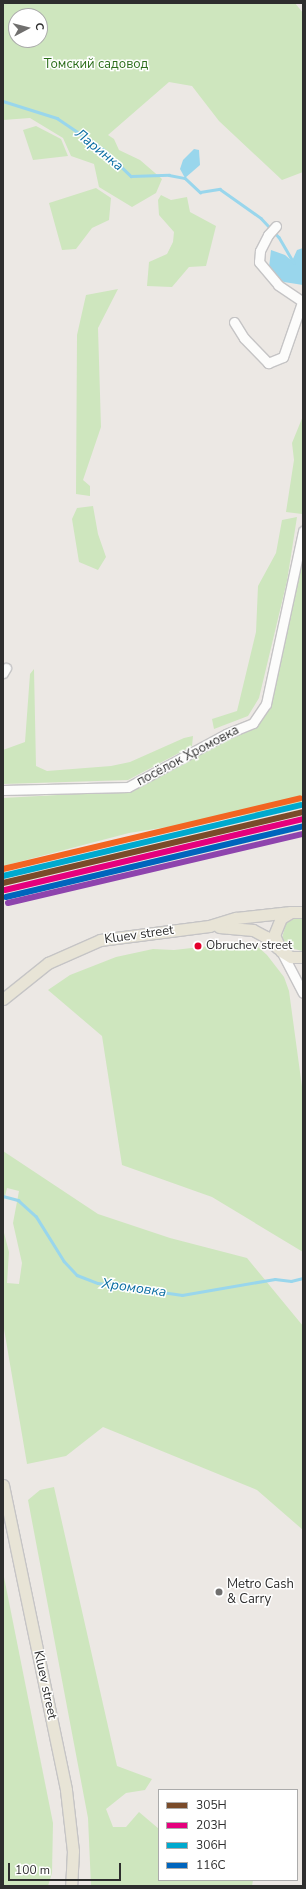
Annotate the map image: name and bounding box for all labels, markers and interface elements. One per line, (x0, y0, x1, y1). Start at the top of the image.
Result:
north arrow (8, 8, 48, 48)
text: С (32, 22, 47, 31)
park label: Томский садовод (44, 56, 148, 72)
water label: Ларинка (71, 125, 127, 175)
street label: посёлок Хромовка (134, 722, 242, 790)
street label: Kluev street (103, 922, 175, 948)
place label: Obruchev street (206, 939, 292, 953)
marker: Obruchev street (193, 941, 203, 951)
water label: Хромовка (101, 1275, 167, 1301)
place label: Metro Cash & Carry (227, 1577, 294, 1608)
marker: Metro Cash & Carry (214, 1587, 224, 1597)
street label: Kluev street (30, 1649, 60, 1721)
legend (158, 1789, 298, 1881)
text: 305Н (196, 1797, 227, 1813)
text: 203Н (196, 1817, 227, 1833)
text: 306Н (196, 1837, 227, 1853)
scale bar (10, 1855, 123, 1881)
text: 116С (196, 1857, 226, 1873)
text: 100 m (15, 1862, 50, 1878)

